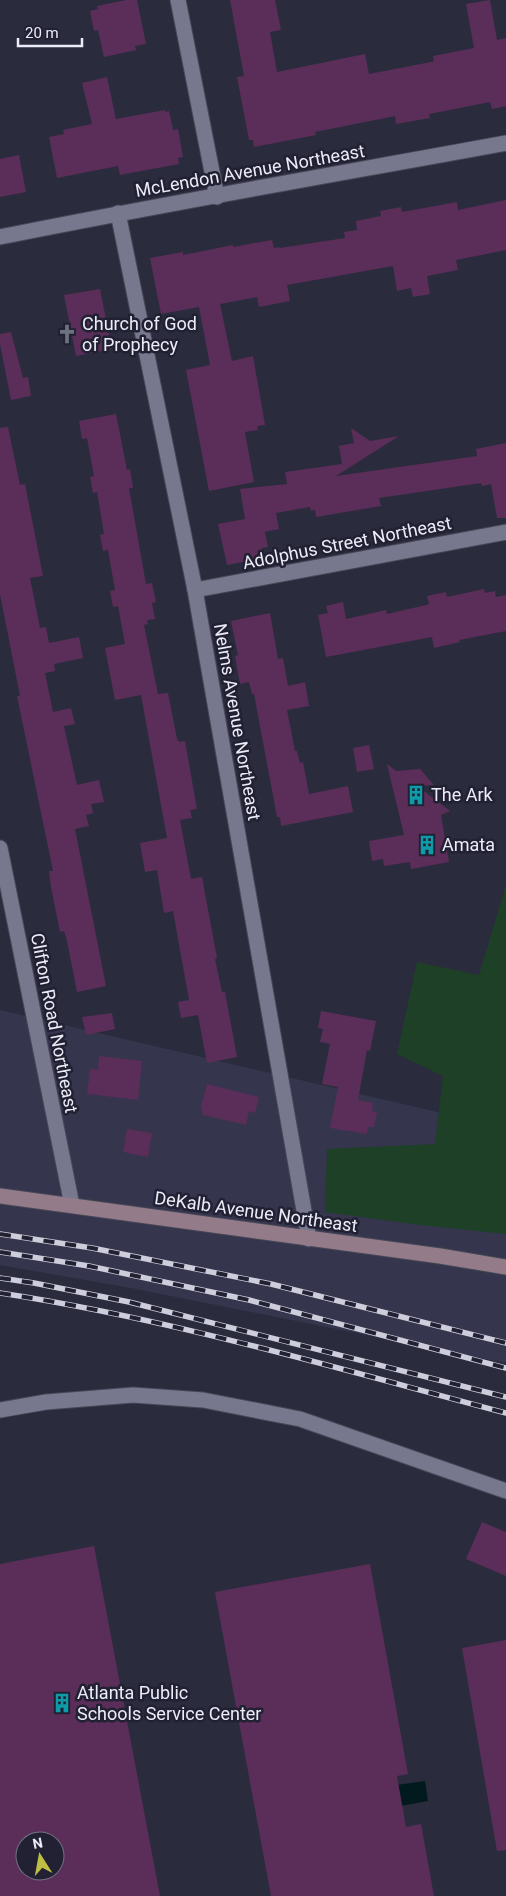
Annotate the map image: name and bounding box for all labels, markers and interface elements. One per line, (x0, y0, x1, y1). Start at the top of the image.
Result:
scale bar (18, 15, 81, 47)
text: 20 m (25, 24, 59, 42)
street label: McLendon Avenue Northeast (134, 140, 366, 201)
place label: Church of God of Prophecy (82, 313, 197, 355)
church icon: Church of God of Prophecy (56, 323, 78, 345)
street label: Adolphus Street Northeast (241, 512, 453, 573)
street label: Nelms Avenue Northeast (210, 622, 265, 822)
building icon: The Ark (405, 784, 427, 806)
place label: The Ark (431, 784, 494, 805)
building icon: Amata (416, 834, 438, 856)
place label: Amata (442, 834, 495, 855)
street label: Clifton Road Northeast (27, 931, 82, 1115)
street label: DeKalb Avenue Northeast (153, 1187, 359, 1236)
place label: Atlanta Public Schools Service Center (77, 1682, 261, 1724)
building icon: Atlanta Public Schools Service Center (51, 1692, 73, 1714)
north arrow (15, 1831, 65, 1881)
text: N (31, 1834, 44, 1852)

